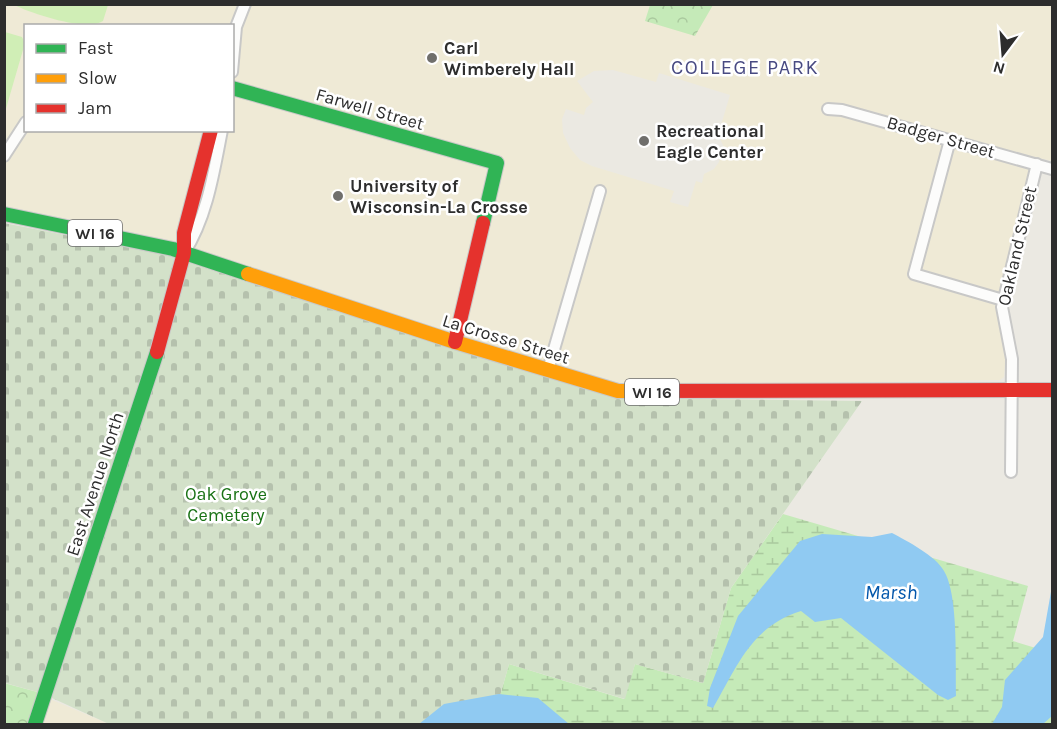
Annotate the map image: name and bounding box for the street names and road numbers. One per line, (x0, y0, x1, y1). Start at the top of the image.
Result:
street label: Farwell Street (313, 83, 427, 135)
street label: Badger Street (884, 111, 998, 163)
street label: Oakland Street (993, 184, 1041, 308)
road number: WI 16 (68, 220, 122, 246)
street label: La Crosse Street (440, 309, 572, 369)
road number: WI 16 (625, 379, 679, 405)
street label: East Avenue North (61, 409, 129, 559)

